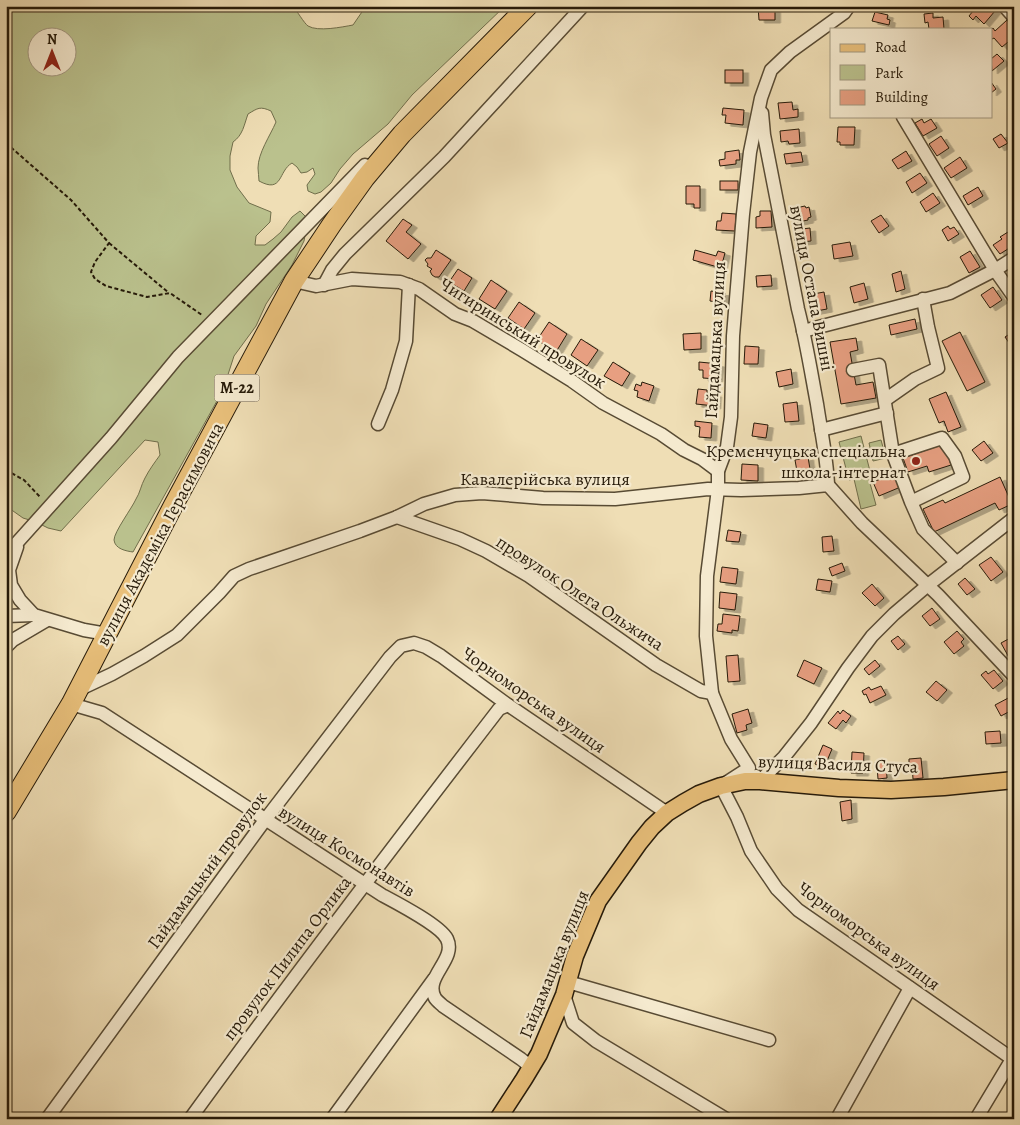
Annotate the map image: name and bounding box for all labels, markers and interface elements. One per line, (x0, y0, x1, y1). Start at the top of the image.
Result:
north arrow (28, 28, 78, 78)
legend (830, 28, 992, 118)
text: N (47, 30, 57, 49)
text: Road (875, 37, 907, 57)
text: Park (875, 63, 904, 83)
text: Building (875, 87, 928, 107)
street label: вулиця Остапа Вишні (784, 203, 840, 373)
street label: Гайдамацька вулиця (699, 261, 731, 419)
street label: Чигиринський провулок (435, 272, 611, 394)
road number: М-22 (214, 374, 260, 402)
street label: вулиця Академіка Герасимовича (91, 417, 230, 650)
place label: Кременчуцька спеціальна школа-інтернат (706, 439, 907, 484)
marker: Кременчуцька спеціальна школа-інтернат (910, 455, 922, 467)
street label: Кавалерійська вулиця (460, 467, 630, 491)
street label: провулок Олега Ольжича (491, 530, 669, 657)
street label: Чорноморська вулиця (457, 641, 611, 759)
street label: вулиця Василя Стуса (758, 749, 919, 779)
street label: Гайдамацький провулок (142, 787, 272, 953)
street label: вулиця Космонавтів (274, 799, 420, 903)
street label: провулок Пилипа Орлика (217, 870, 357, 1045)
street label: Чорноморська вулиця (793, 876, 945, 996)
street label: Гайдамацька вулиця (513, 886, 595, 1042)

